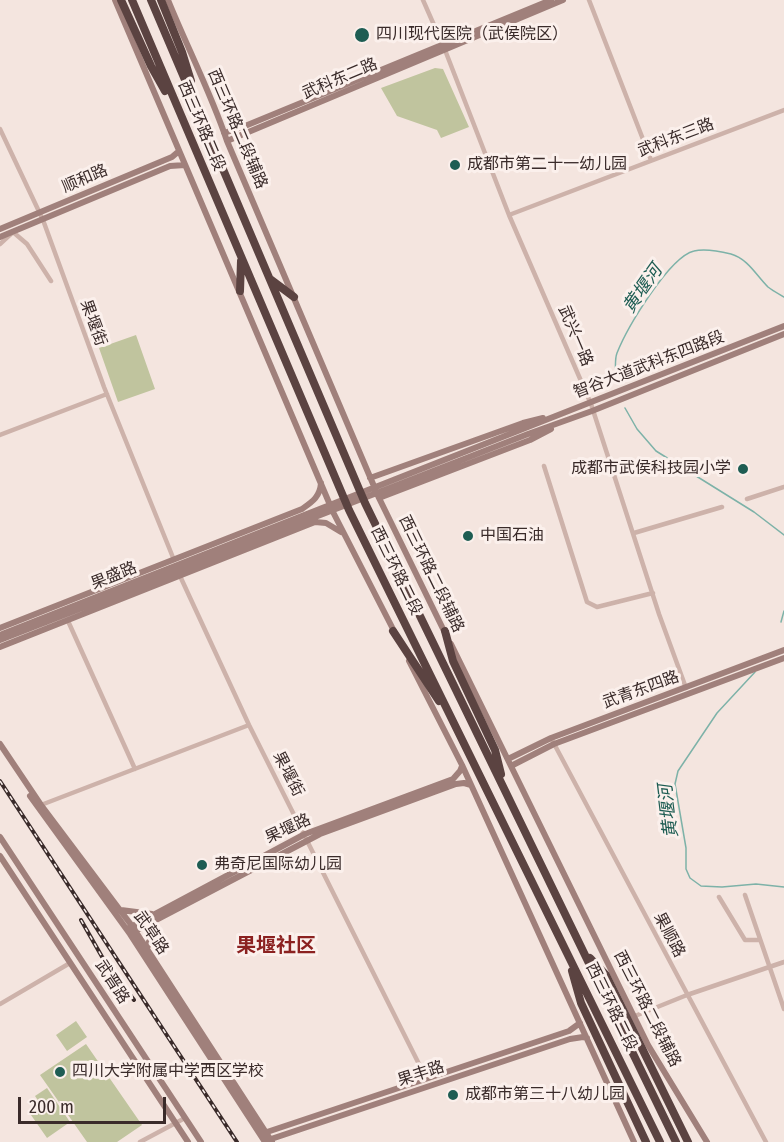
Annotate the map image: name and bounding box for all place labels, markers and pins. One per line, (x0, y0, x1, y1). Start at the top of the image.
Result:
place label: 四川现代医院（武侯院区） (376, 25, 568, 45)
marker: 四川现代医院（武侯院区） (353, 26, 371, 44)
place label: 成都市第二十一幼儿园 (467, 155, 627, 175)
marker: 成都市第二十一幼儿园 (448, 158, 462, 172)
place label: 成都市武侯科技园小学 (571, 459, 731, 479)
marker: 成都市武侯科技园小学 (736, 462, 750, 476)
place label: 中国石油 (480, 526, 544, 546)
marker: 中国石油 (461, 529, 475, 543)
place label: 弗奇尼国际幼儿园 (214, 855, 342, 875)
marker: 弗奇尼国际幼儿园 (195, 858, 209, 872)
place label: 四川大学附属中学西区学校 (72, 1062, 264, 1082)
marker: 四川大学附属中学西区学校 (53, 1065, 67, 1079)
place label: 成都市第三十八幼儿园 (465, 1085, 625, 1105)
marker: 成都市第三十八幼儿园 (446, 1088, 460, 1102)

